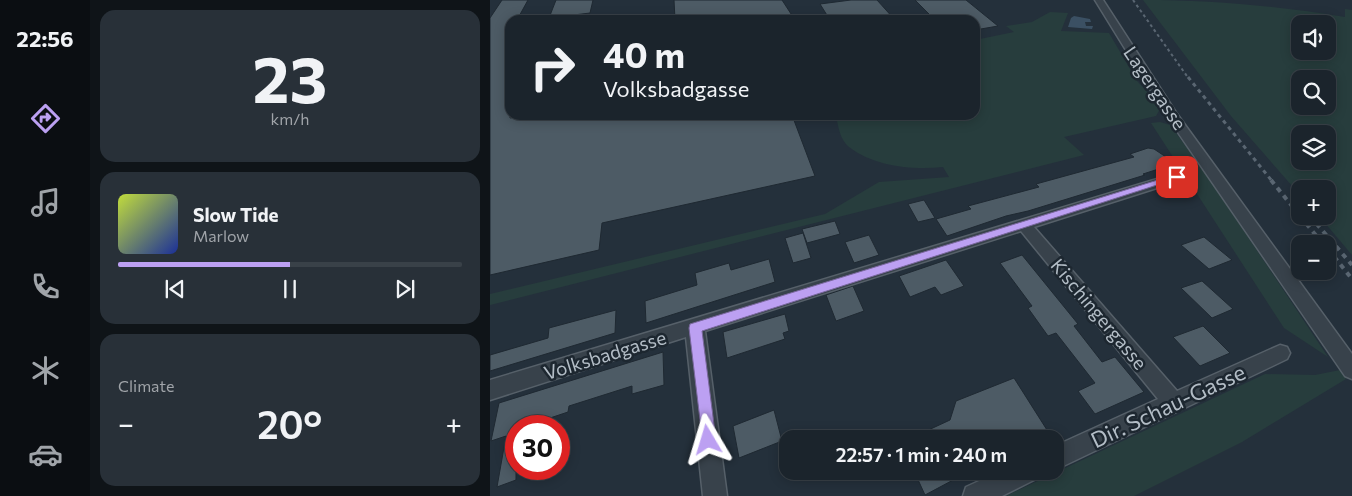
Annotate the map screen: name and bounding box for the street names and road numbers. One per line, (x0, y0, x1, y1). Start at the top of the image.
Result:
street label: Lagergasse (1119, 42, 1192, 134)
street label: Kischingergasse (1046, 254, 1152, 374)
street label: Volksbadgasse (541, 325, 669, 384)
street label: Dir. Schau-Gasse (1086, 358, 1249, 453)

